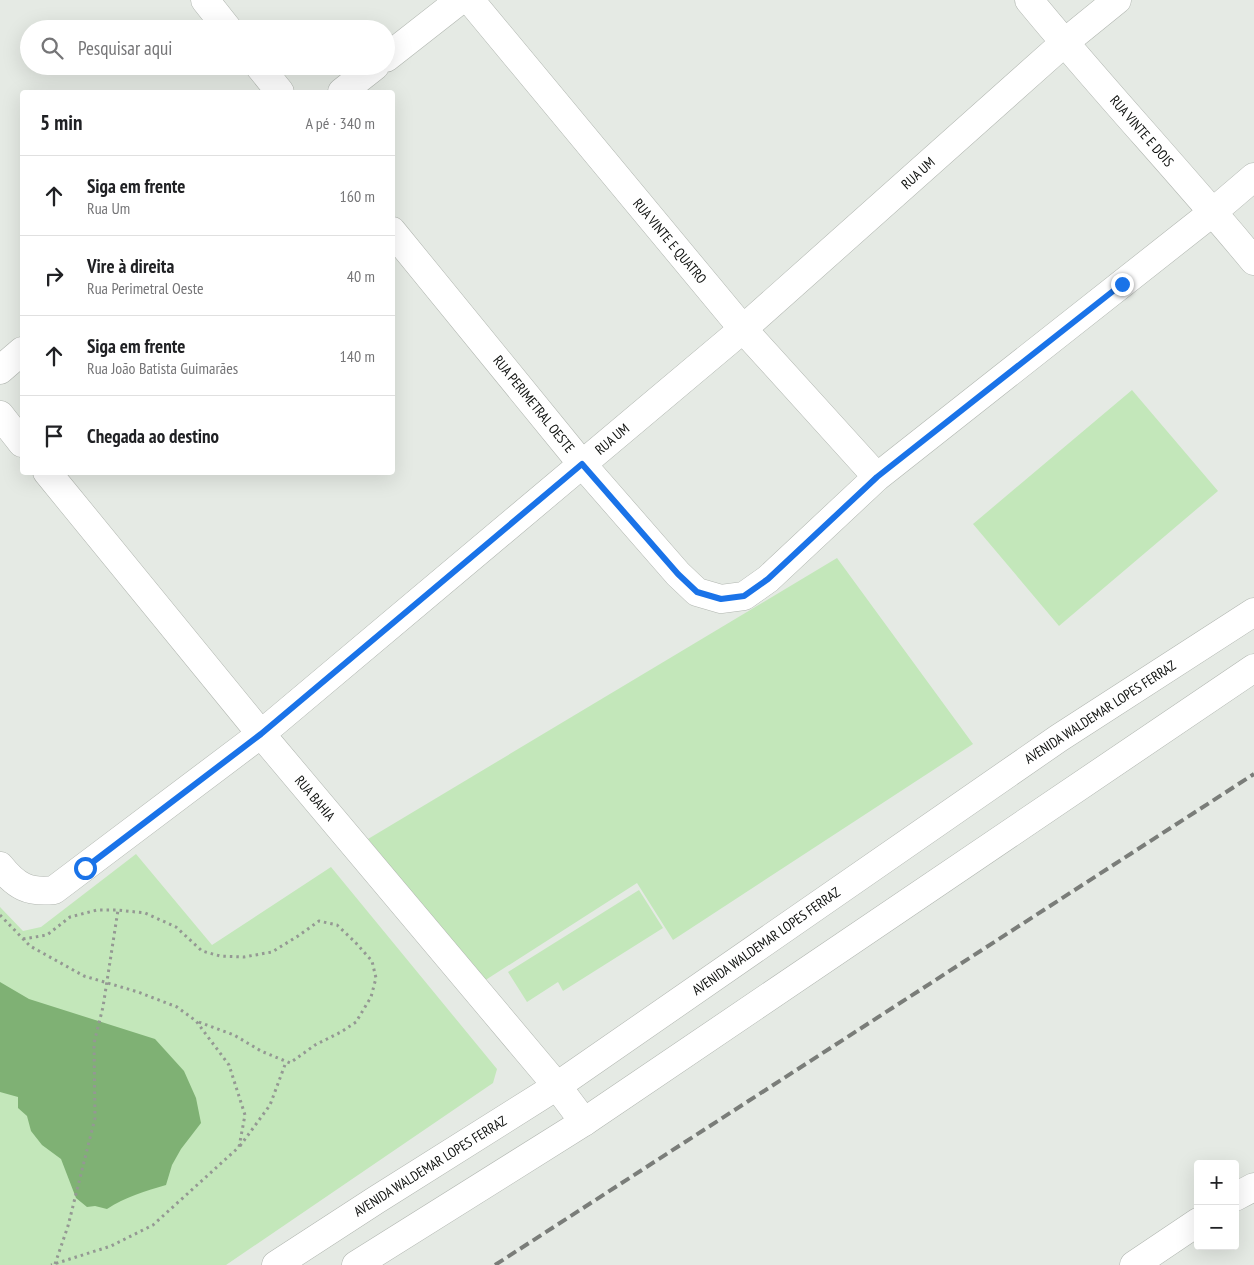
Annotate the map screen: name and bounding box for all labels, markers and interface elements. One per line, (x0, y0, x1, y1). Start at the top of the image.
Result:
search box (20, 20, 395, 75)
icon: search (38, 34, 66, 62)
text: Pesquisar aqui (78, 36, 172, 60)
street label: RUA VINTE E DOIS (1106, 92, 1178, 170)
text: 5 min (40, 109, 82, 136)
text: A pé · 340 m (305, 113, 375, 133)
street label: RUA UM (897, 153, 939, 193)
text: Siga em frente (87, 174, 185, 198)
icon: ahead (40, 182, 68, 210)
text: 160 m (340, 186, 375, 206)
street label: RUA VINTE E QUATRO (629, 195, 711, 287)
text: Rua Um (87, 198, 130, 218)
text: Vire à direita (87, 254, 174, 278)
icon: right (40, 262, 68, 290)
text: 40 m (347, 266, 375, 286)
route end (1111, 273, 1134, 296)
text: Rua Perimetral Oeste (87, 278, 204, 298)
text: Siga em frente (87, 334, 185, 358)
icon: ahead (40, 342, 68, 370)
text: 140 m (340, 346, 375, 366)
street label: RUA PERIMETRAL OESTE (489, 352, 579, 456)
text: Rua João Batista Guimarães (87, 358, 238, 378)
street label: RUA UM (591, 419, 633, 459)
icon: arrive (40, 422, 68, 450)
text: Chegada ao destino (87, 424, 219, 448)
street label: AVENIDA WALDEMAR LOPES FERRAZ (1021, 656, 1179, 768)
street label: RUA BAHIA (291, 772, 339, 825)
route start (74, 857, 97, 880)
street label: AVENIDA WALDEMAR LOPES FERRAZ (688, 883, 844, 999)
street label: AVENIDA WALDEMAR LOPES FERRAZ (350, 1111, 510, 1221)
map controls (1194, 1160, 1239, 1250)
button: + (1194, 1160, 1239, 1205)
button: − (1194, 1205, 1239, 1250)

